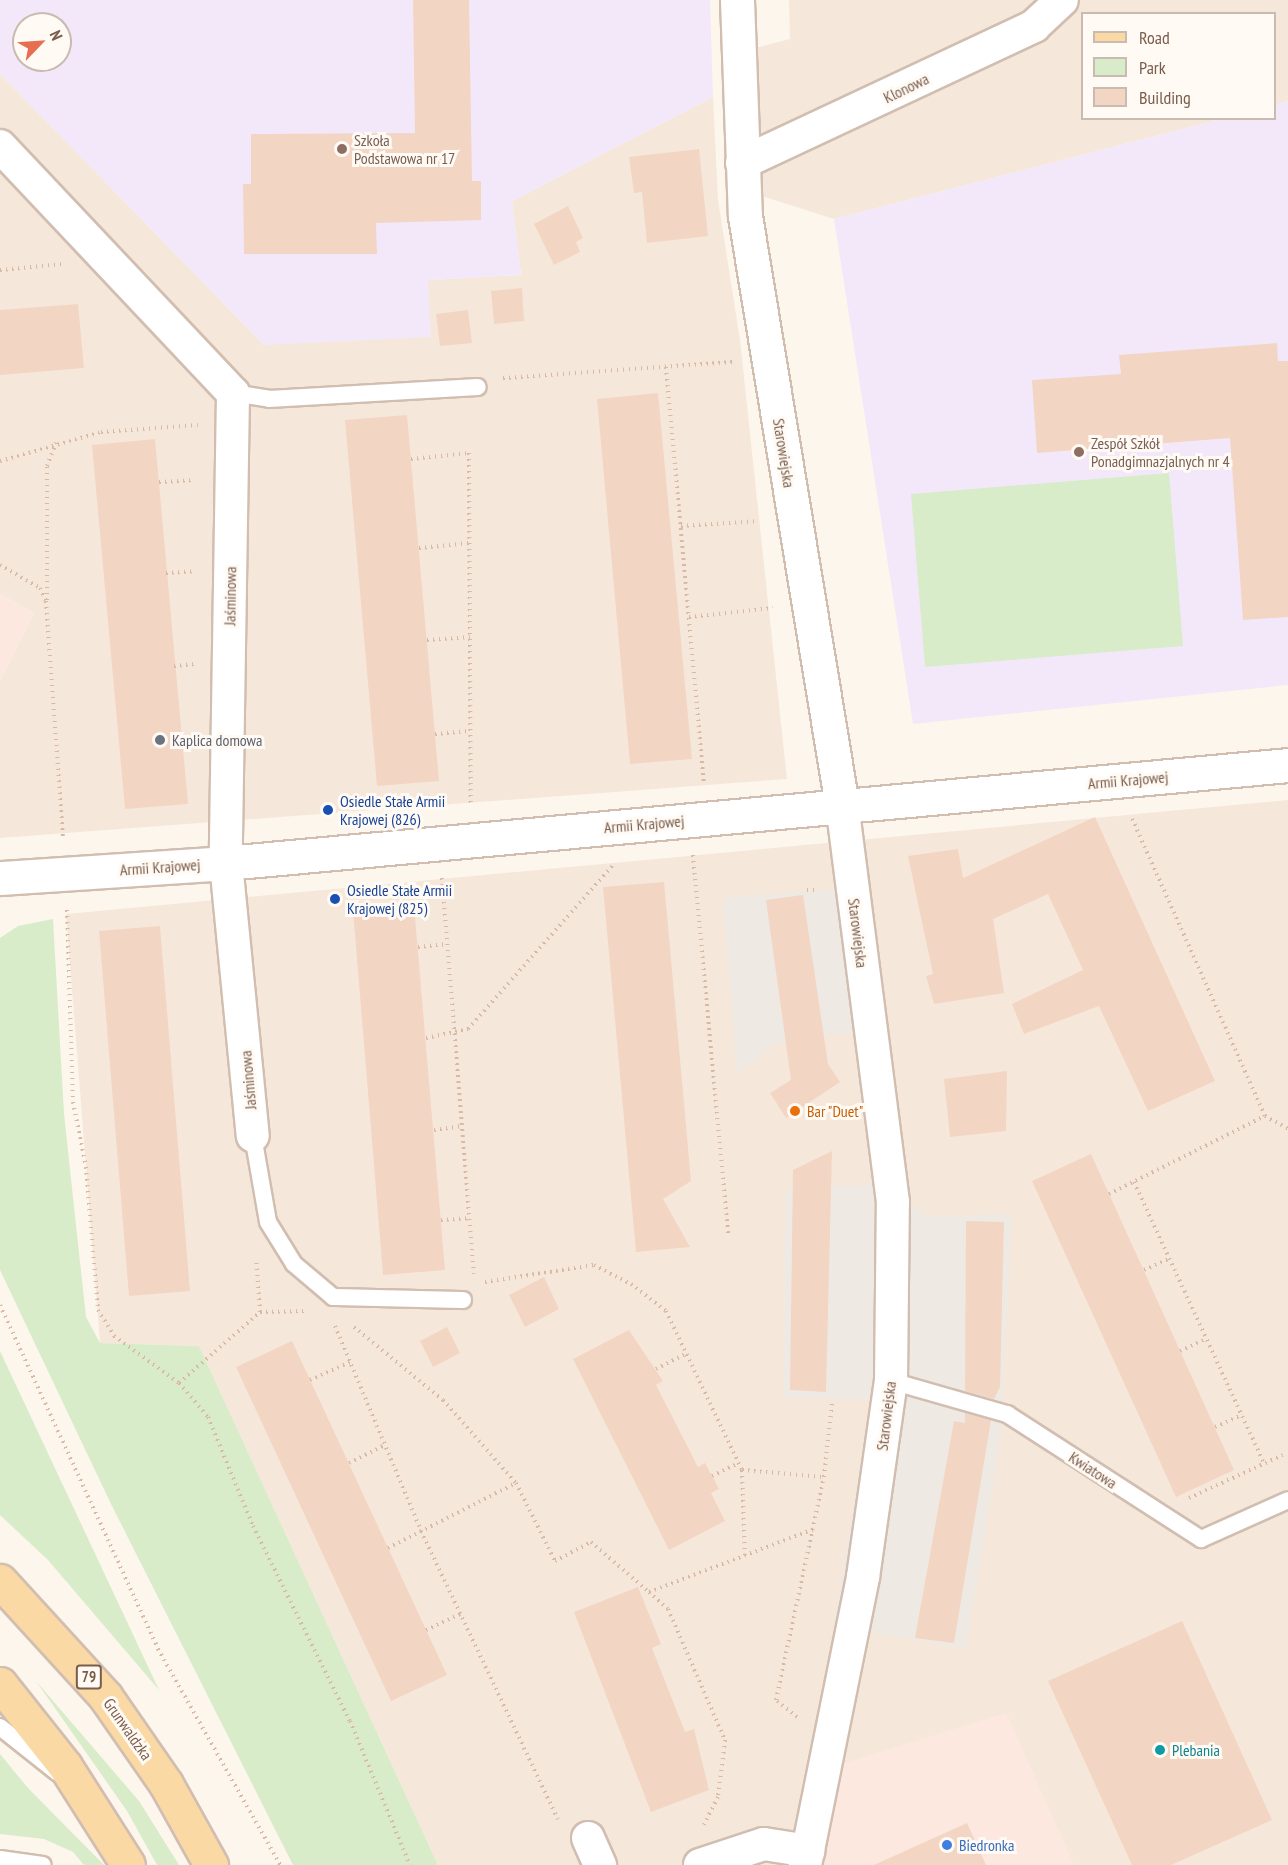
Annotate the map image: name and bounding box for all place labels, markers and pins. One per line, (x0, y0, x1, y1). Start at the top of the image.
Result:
place label: Szkoła Podstawowa nr 17 (354, 130, 455, 168)
marker: Szkoła Podstawowa nr 17 (335, 142, 349, 156)
place label: Zespół Szkół Ponadgimnazjalnych nr 4 (1091, 433, 1230, 471)
marker: Zespół Szkół Ponadgimnazjalnych nr 4 (1072, 445, 1086, 459)
place label: Kaplica domowa (172, 730, 262, 750)
marker: Kaplica domowa (153, 733, 167, 747)
place label: Osiedle Stałe Armii Krajowej (826) (340, 791, 446, 829)
marker: Osiedle Stałe Armii Krajowej (826) (321, 803, 335, 817)
place label: Osiedle Stałe Armii Krajowej (825) (347, 880, 453, 918)
marker: Osiedle Stałe Armii Krajowej (825) (328, 892, 342, 906)
place label: Bar "Duet" (807, 1101, 864, 1121)
marker: Bar "Duet" (788, 1104, 802, 1118)
place label: Plebania (1172, 1740, 1220, 1760)
marker: Plebania (1153, 1743, 1167, 1757)
place label: Biedronka (959, 1835, 1014, 1855)
marker: Biedronka (940, 1838, 954, 1852)

